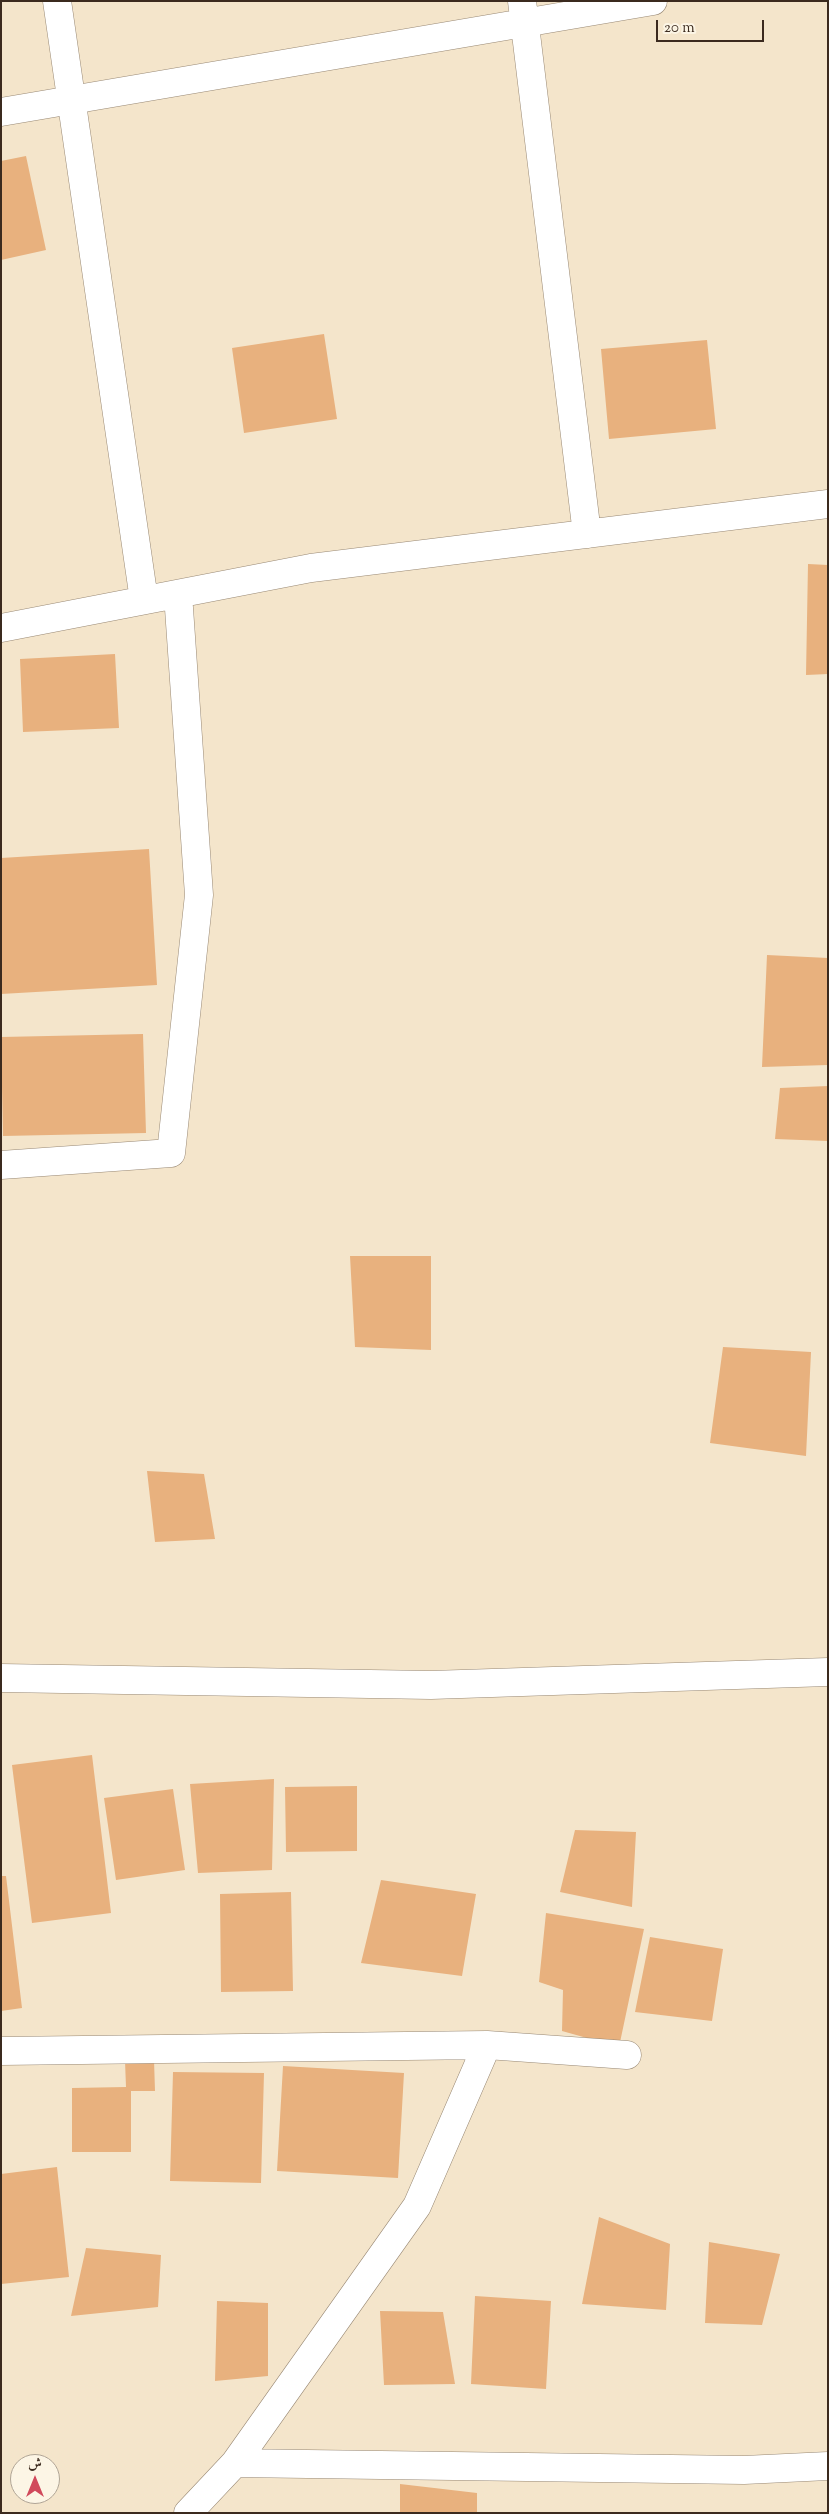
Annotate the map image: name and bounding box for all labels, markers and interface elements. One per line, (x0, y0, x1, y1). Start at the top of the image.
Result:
scale bar (659, 10, 766, 42)
text: 20 m (664, 18, 695, 39)
north arrow (10, 2454, 60, 2504)
text: ش (28, 2455, 42, 2475)

